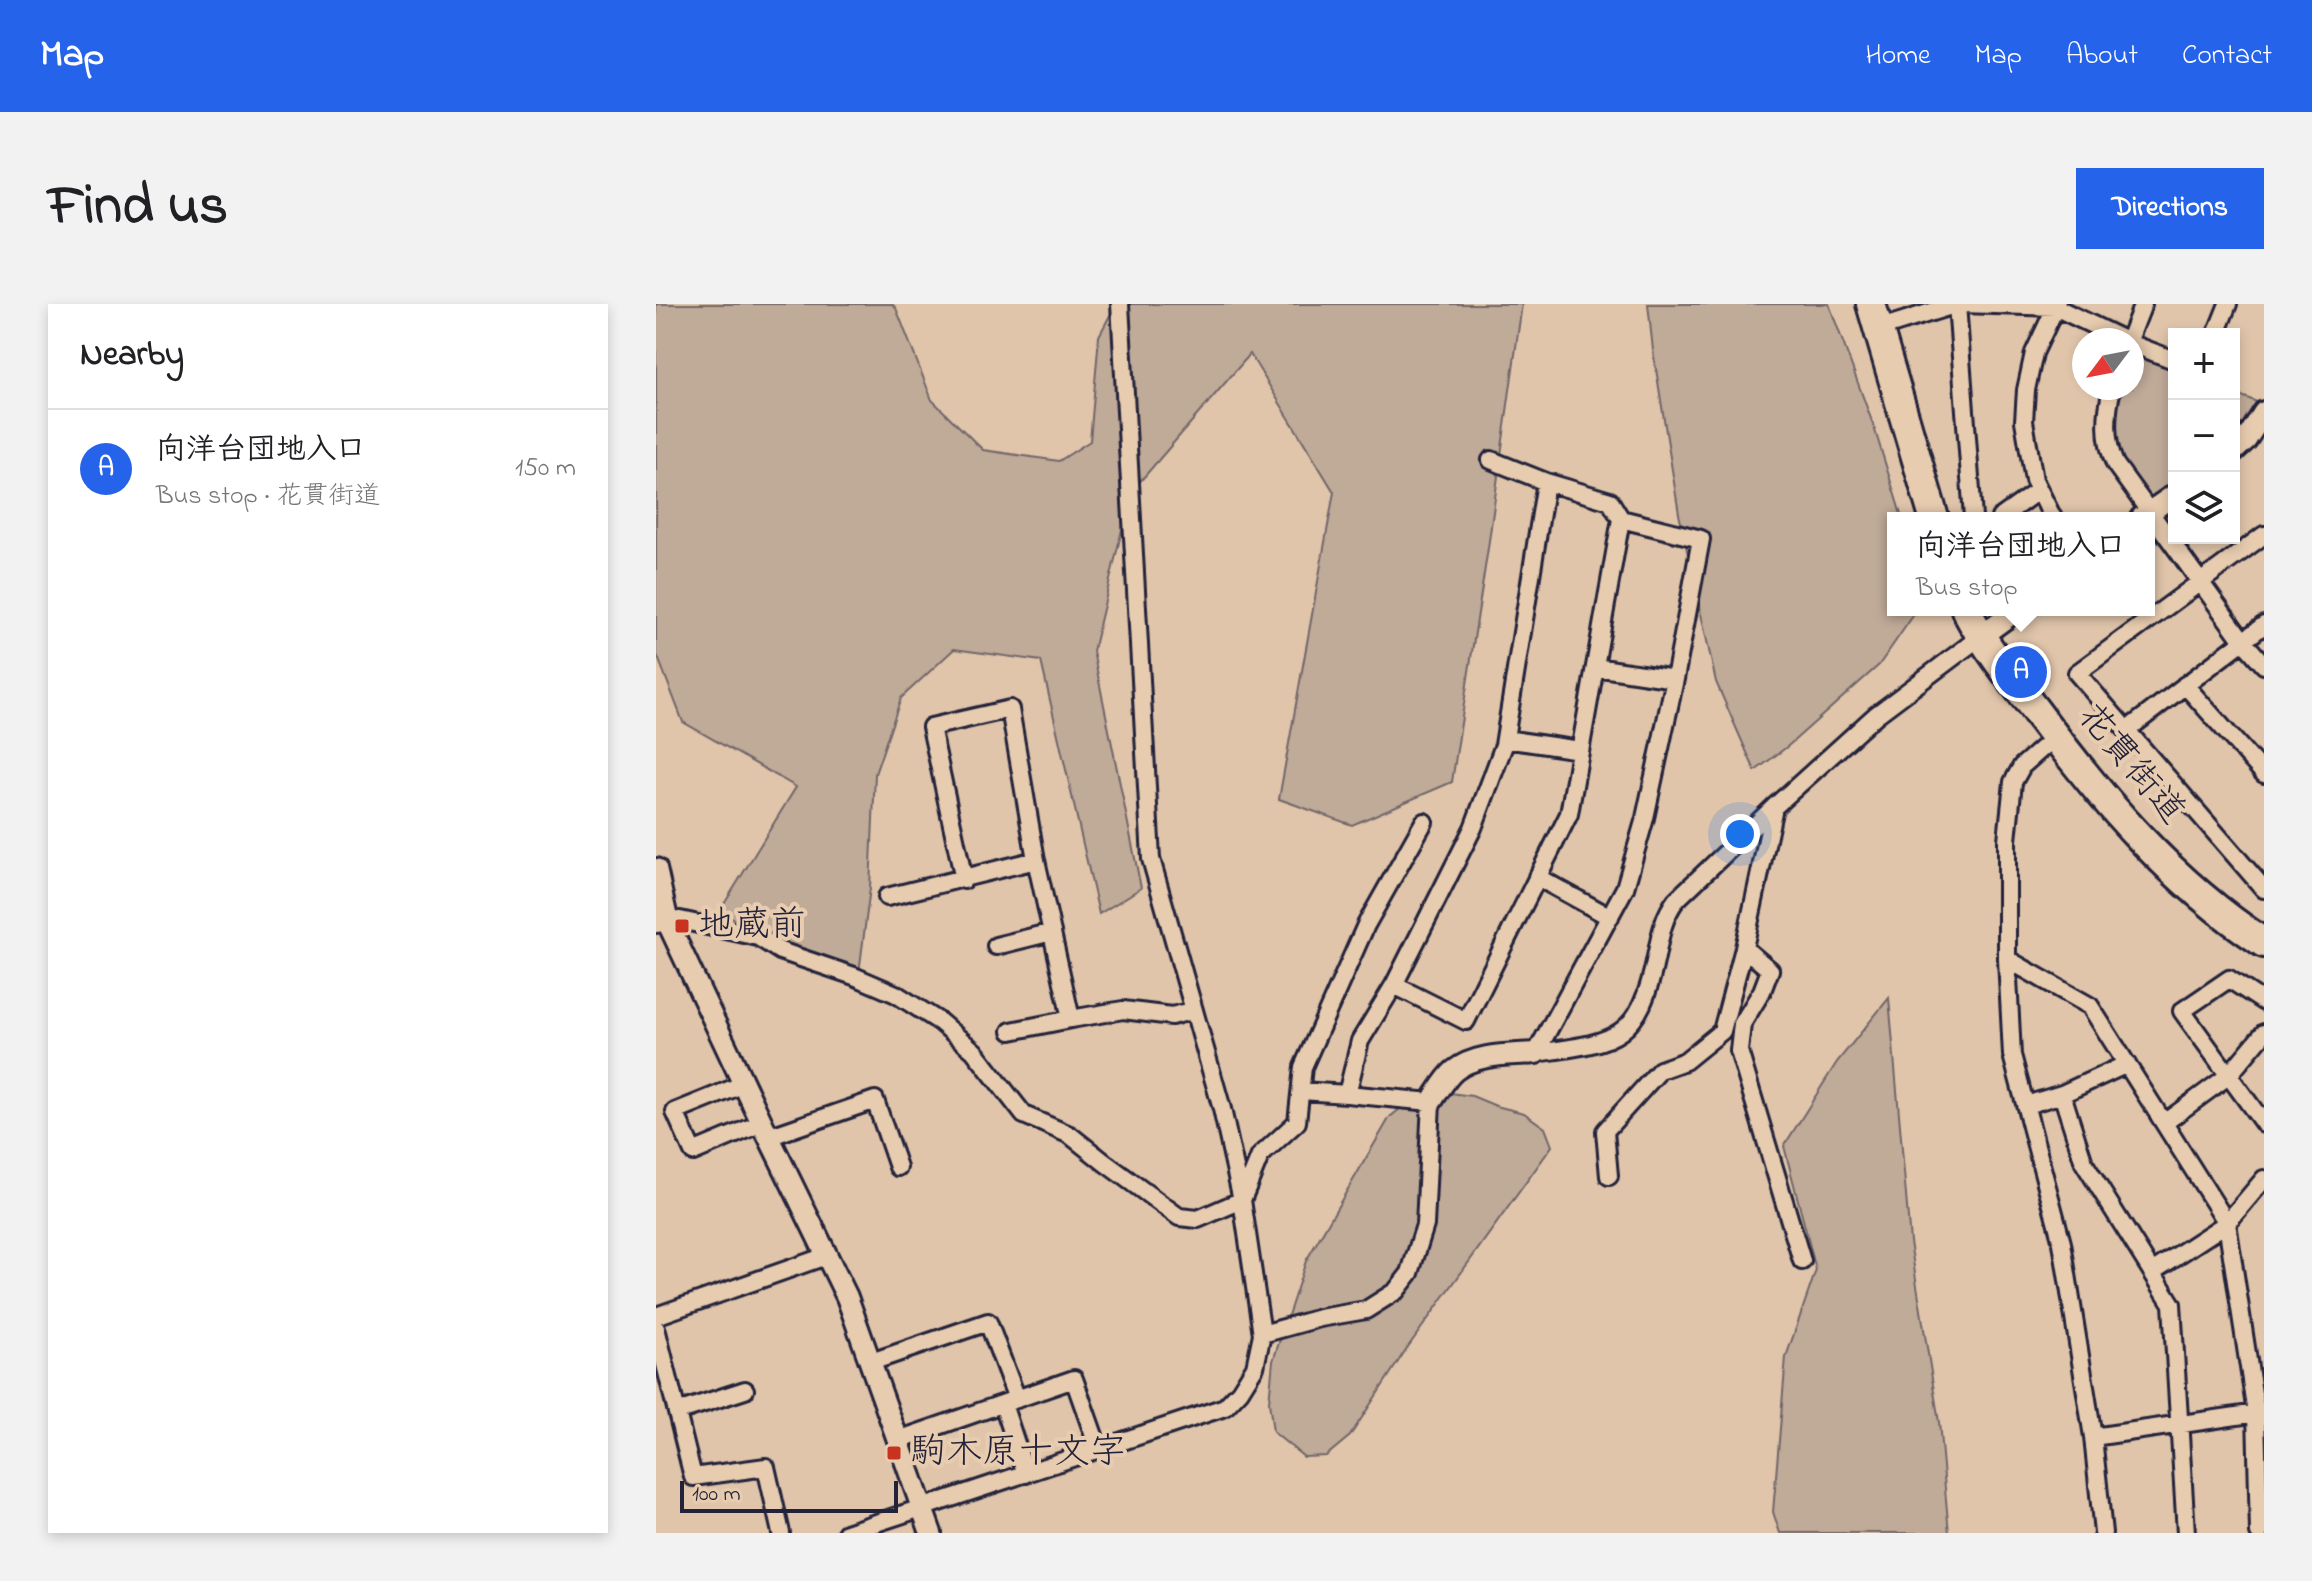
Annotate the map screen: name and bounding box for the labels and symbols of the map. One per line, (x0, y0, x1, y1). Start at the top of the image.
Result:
north arrow (2072, 328, 2144, 400)
pin: A (1995, 642, 2047, 702)
street label: 花貫街道 (2063, 693, 2197, 837)
your location (1720, 814, 1760, 854)
place label: 地蔵前 (698, 900, 806, 953)
marker: 地蔵前 (673, 917, 691, 935)
place label: 駒木原十文字 (910, 1427, 1126, 1480)
marker: 駒木原十文字 (885, 1444, 903, 1462)
scale bar (680, 1477, 898, 1513)

